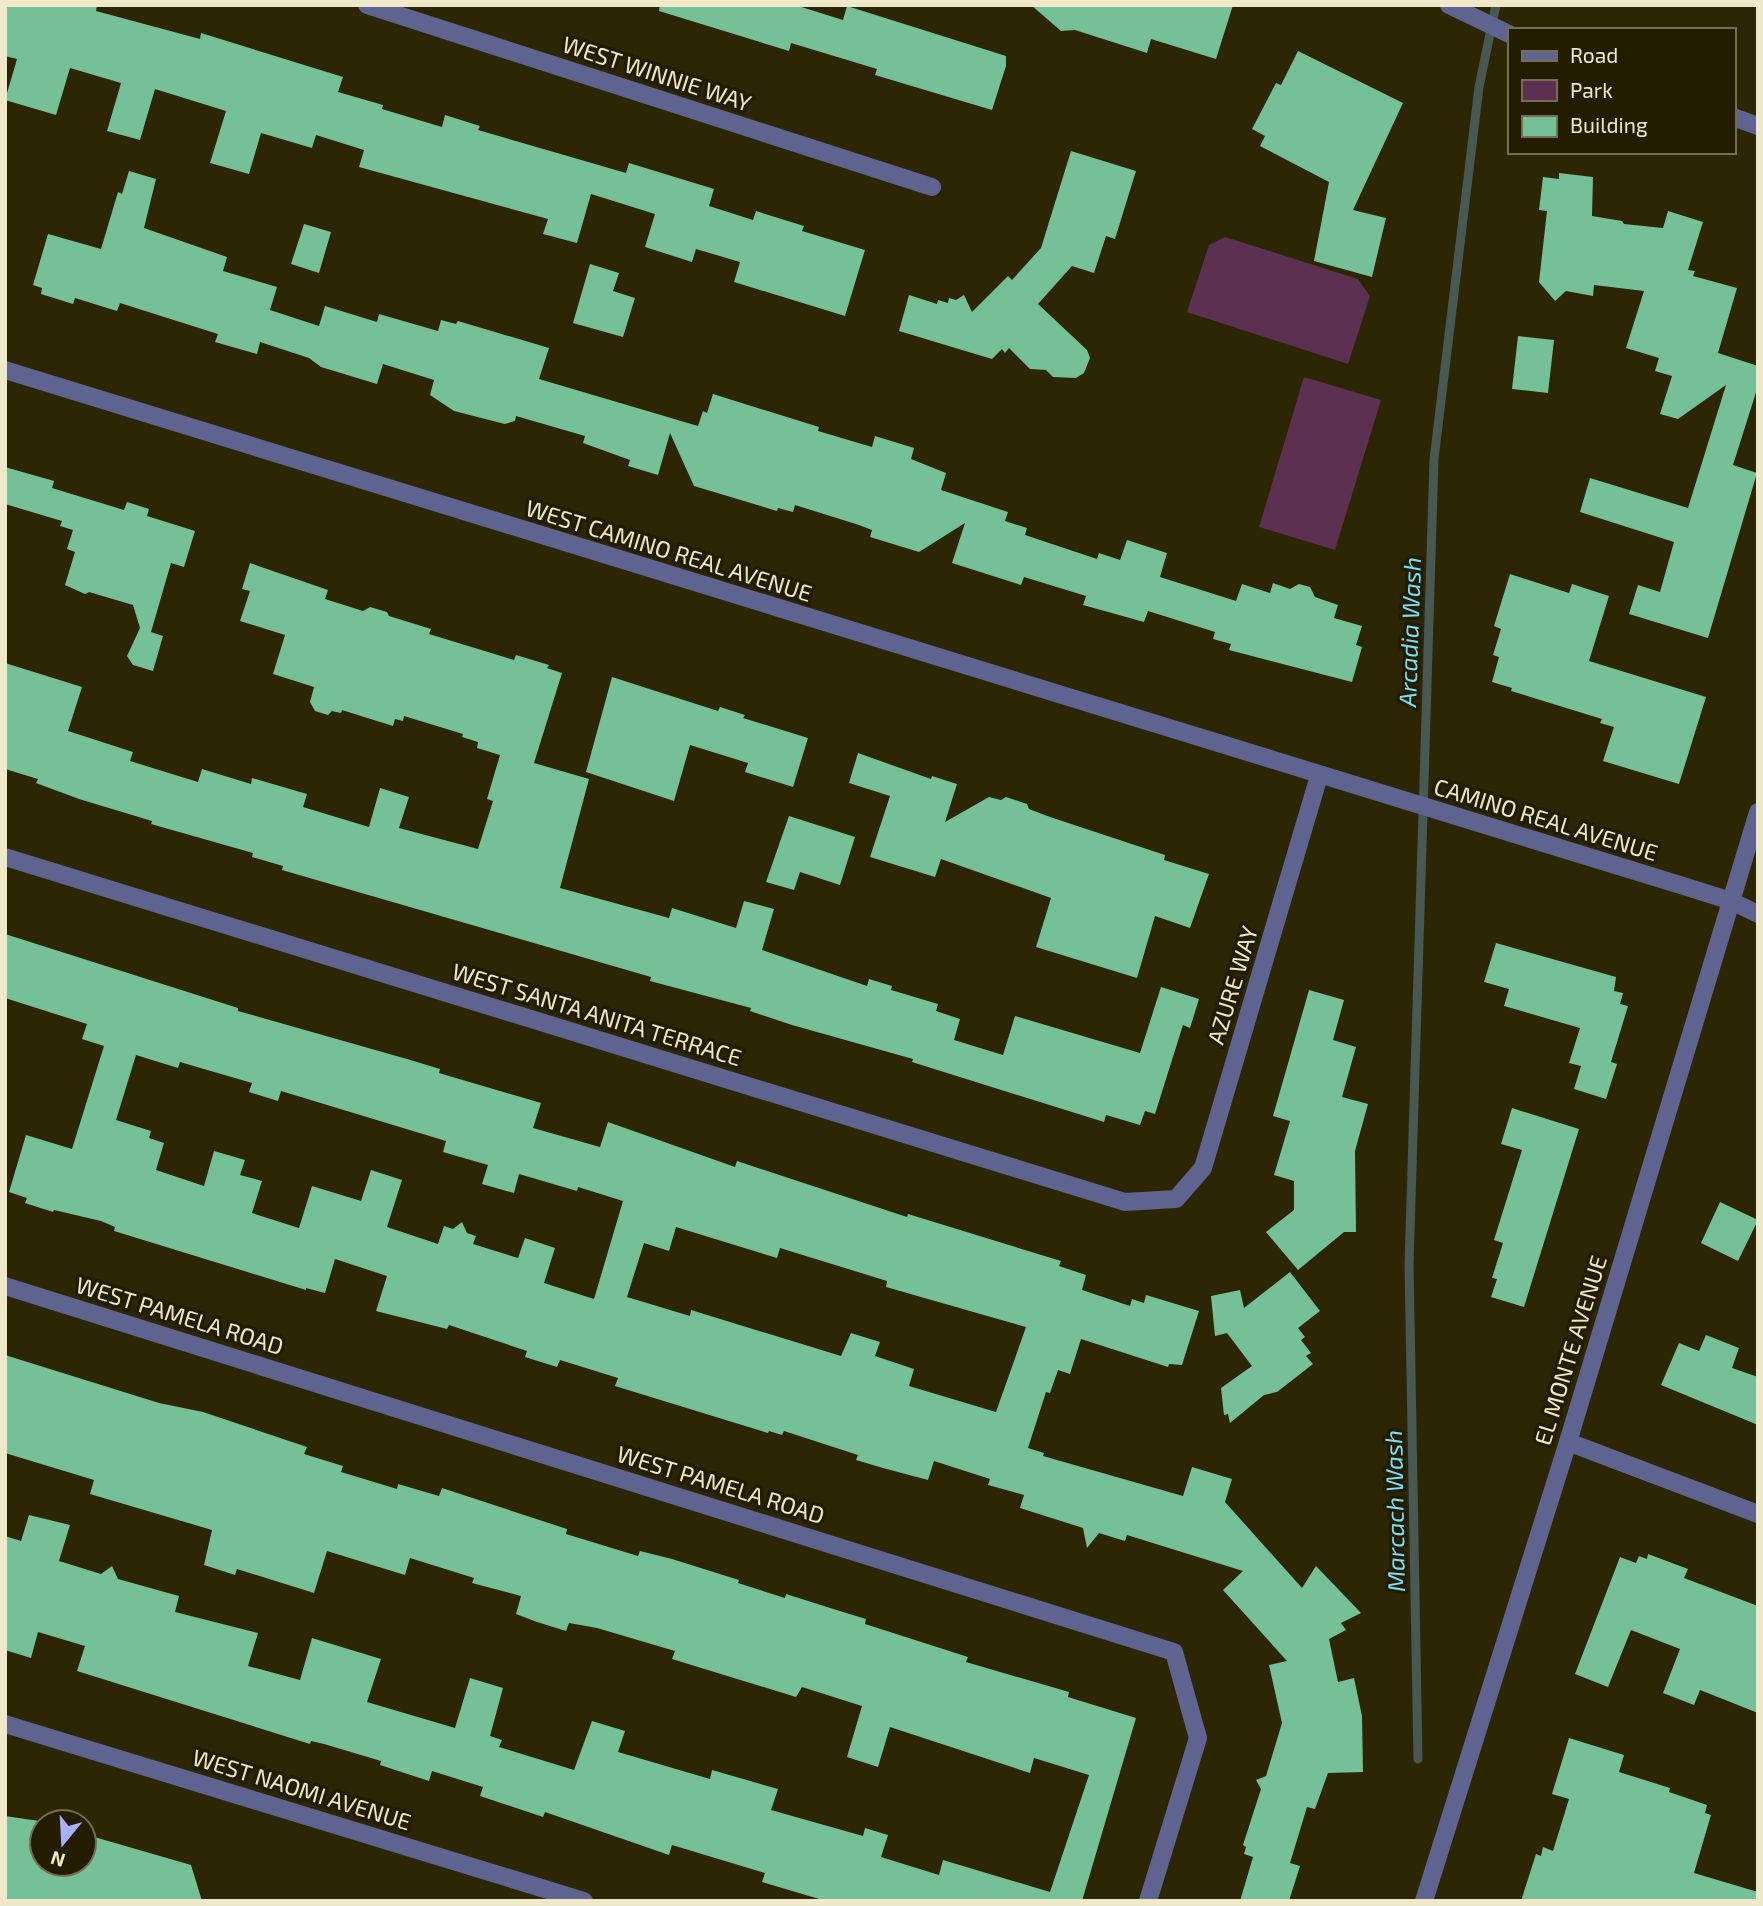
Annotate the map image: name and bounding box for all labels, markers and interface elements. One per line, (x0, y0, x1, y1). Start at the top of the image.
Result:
legend (1508, 28, 1735, 154)
street label: WEST WINNIE WAY (559, 29, 755, 117)
text: Road (1570, 42, 1618, 67)
text: Park (1570, 77, 1613, 102)
text: Building (1570, 112, 1648, 137)
street label: WEST CAMINO REAL AVENUE (522, 493, 816, 607)
water label: Arcadia Wash (1392, 557, 1426, 708)
street label: CAMINO REAL AVENUE (1431, 772, 1661, 866)
street label: AZURE WAY (1201, 923, 1263, 1047)
street label: WEST SANTA ANITA TERRACE (449, 957, 745, 1071)
street label: EL MONTE AVENUE (1528, 1252, 1612, 1448)
street label: WEST PAMELA ROAD (73, 1270, 287, 1360)
water label: Marcach Wash (1378, 1430, 1410, 1592)
street label: WEST PAMELA ROAD (614, 1439, 828, 1529)
street label: WEST NAOMI AVENUE (189, 1742, 415, 1836)
north arrow (28, 1808, 98, 1878)
text: N (48, 1847, 68, 1873)

